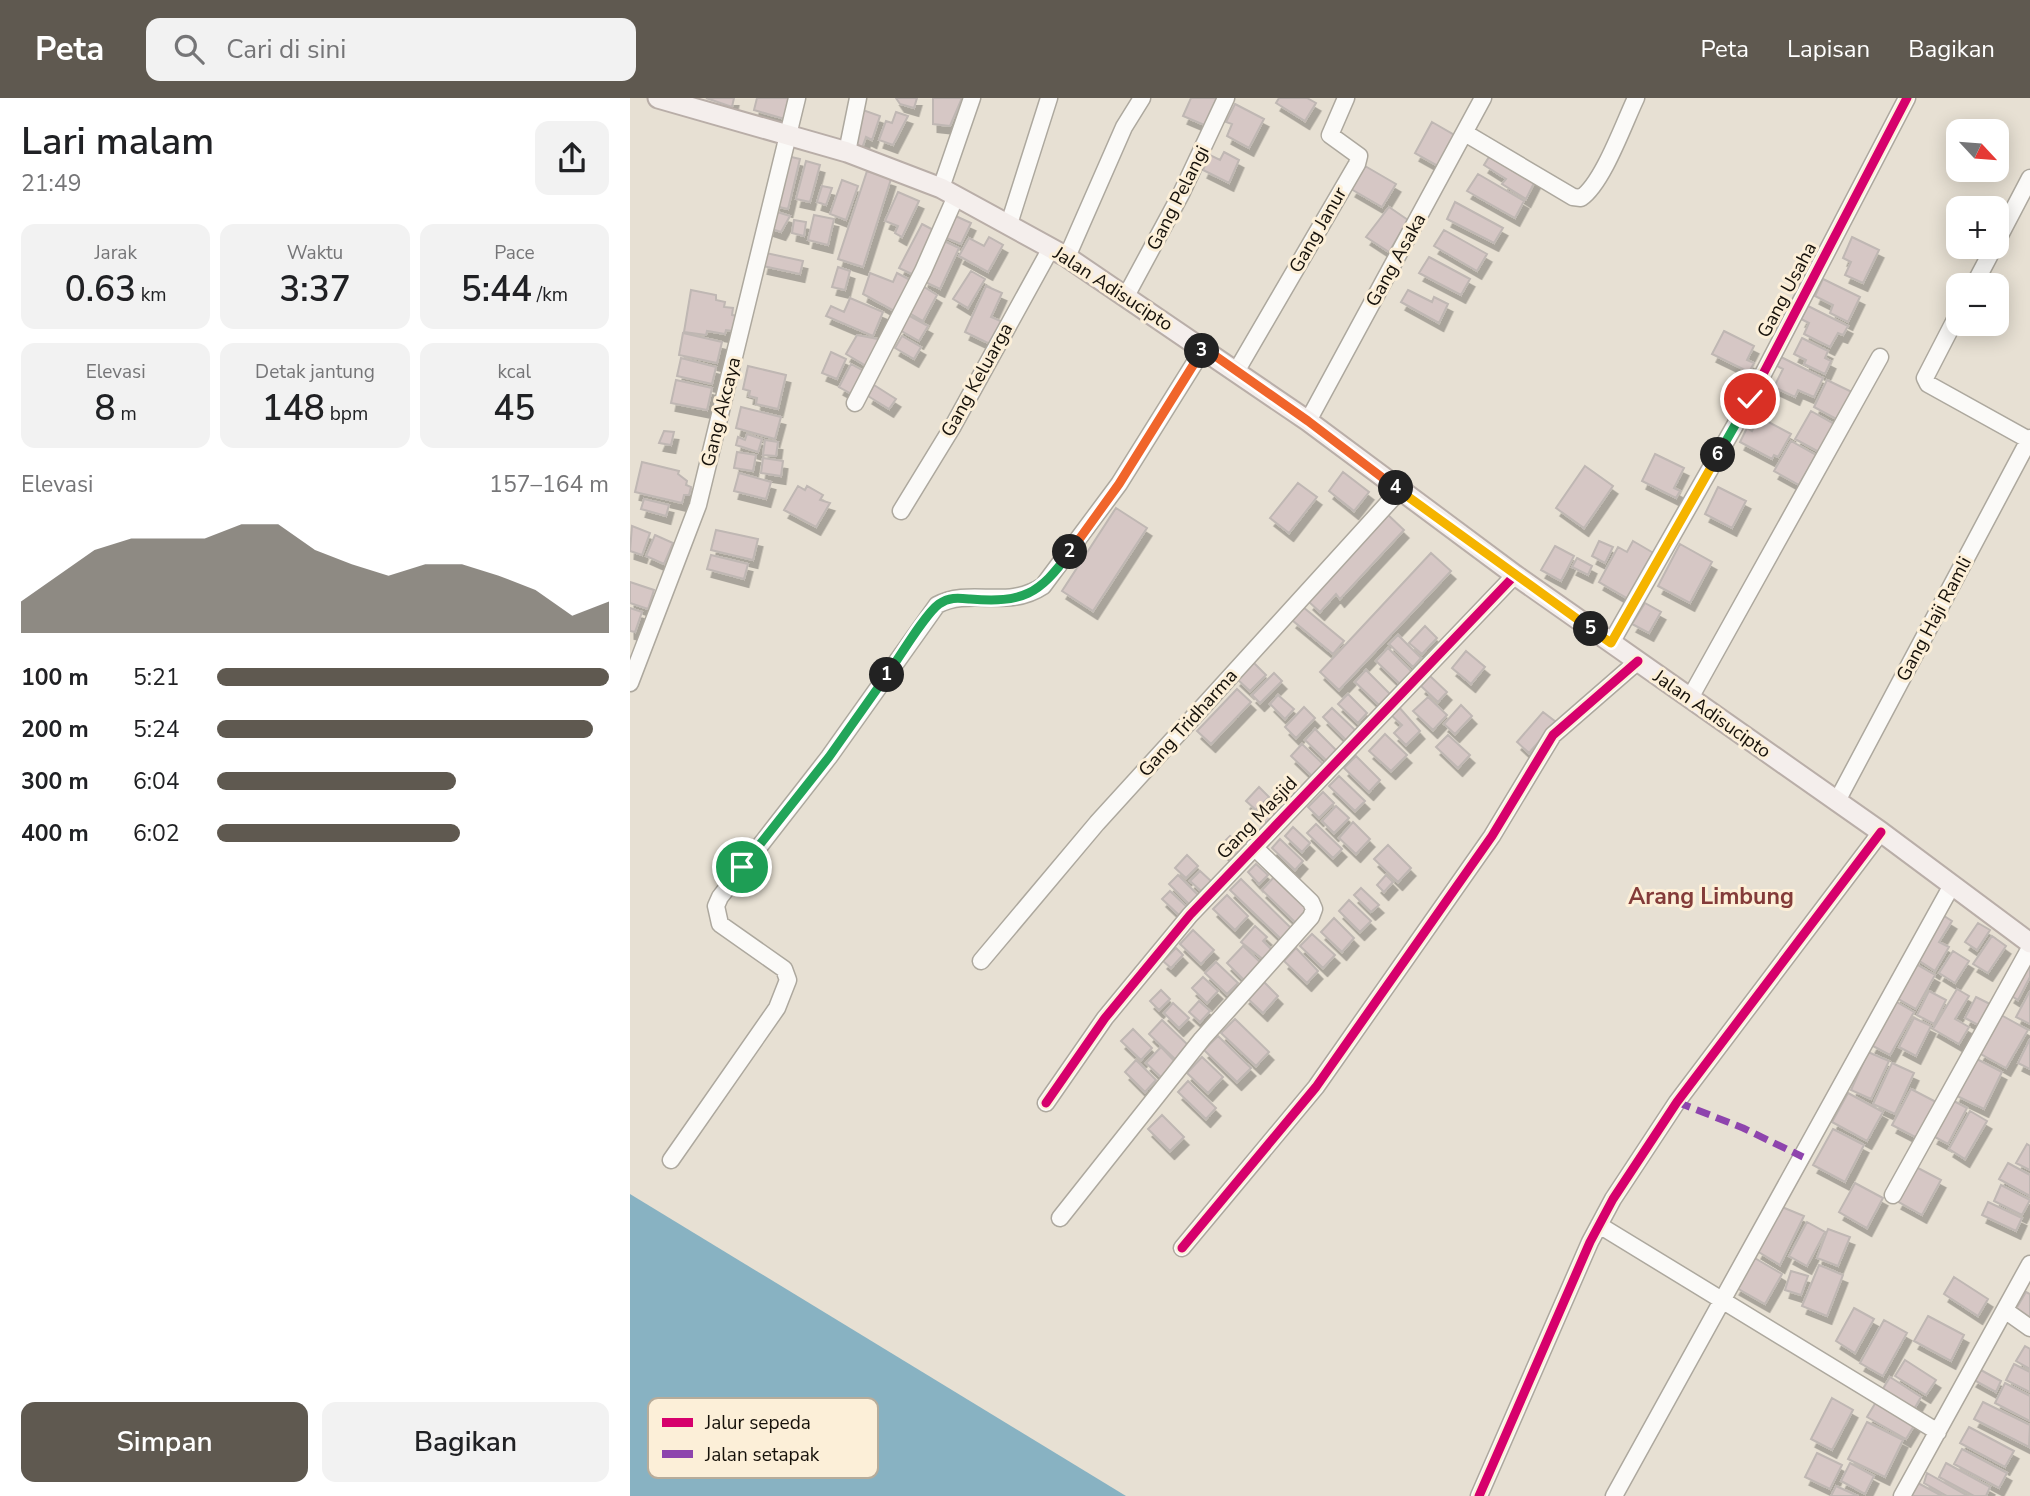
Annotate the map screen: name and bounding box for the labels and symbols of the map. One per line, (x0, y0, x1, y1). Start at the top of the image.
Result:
north arrow (1946, 119, 2009, 182)
street label: Gang Pelangi (1140, 141, 1216, 255)
street label: Gang Janur (1283, 182, 1353, 278)
street label: Gang Asaka (1360, 209, 1432, 311)
street label: Gang Usaha (1751, 238, 1823, 342)
street label: Jalan Adisucipto (1047, 240, 1178, 337)
street label: Gang Keluarga (935, 318, 1019, 442)
pin: 3 (1184, 334, 1220, 368)
street label: Gang Akcaya (695, 354, 747, 470)
pin (1720, 369, 1780, 429)
pin: 6 (1700, 438, 1736, 472)
pin: 4 (1378, 470, 1414, 506)
pin: 2 (1052, 534, 1088, 570)
street label: Gang Haji Ramli (1890, 552, 1978, 686)
pin: 5 (1574, 612, 1608, 646)
pin: 1 (870, 658, 904, 692)
street label: Gang Tridharma (1133, 663, 1243, 783)
street label: Jalan Adisucipto (1647, 663, 1776, 764)
street label: Gang Masjid (1211, 771, 1303, 865)
pin (712, 837, 772, 897)
district label: Arang Limbung (1628, 881, 1794, 912)
legend (648, 1398, 878, 1478)
text: Jalur sepeda (704, 1410, 811, 1436)
text: Jalan setapak (704, 1442, 820, 1468)

